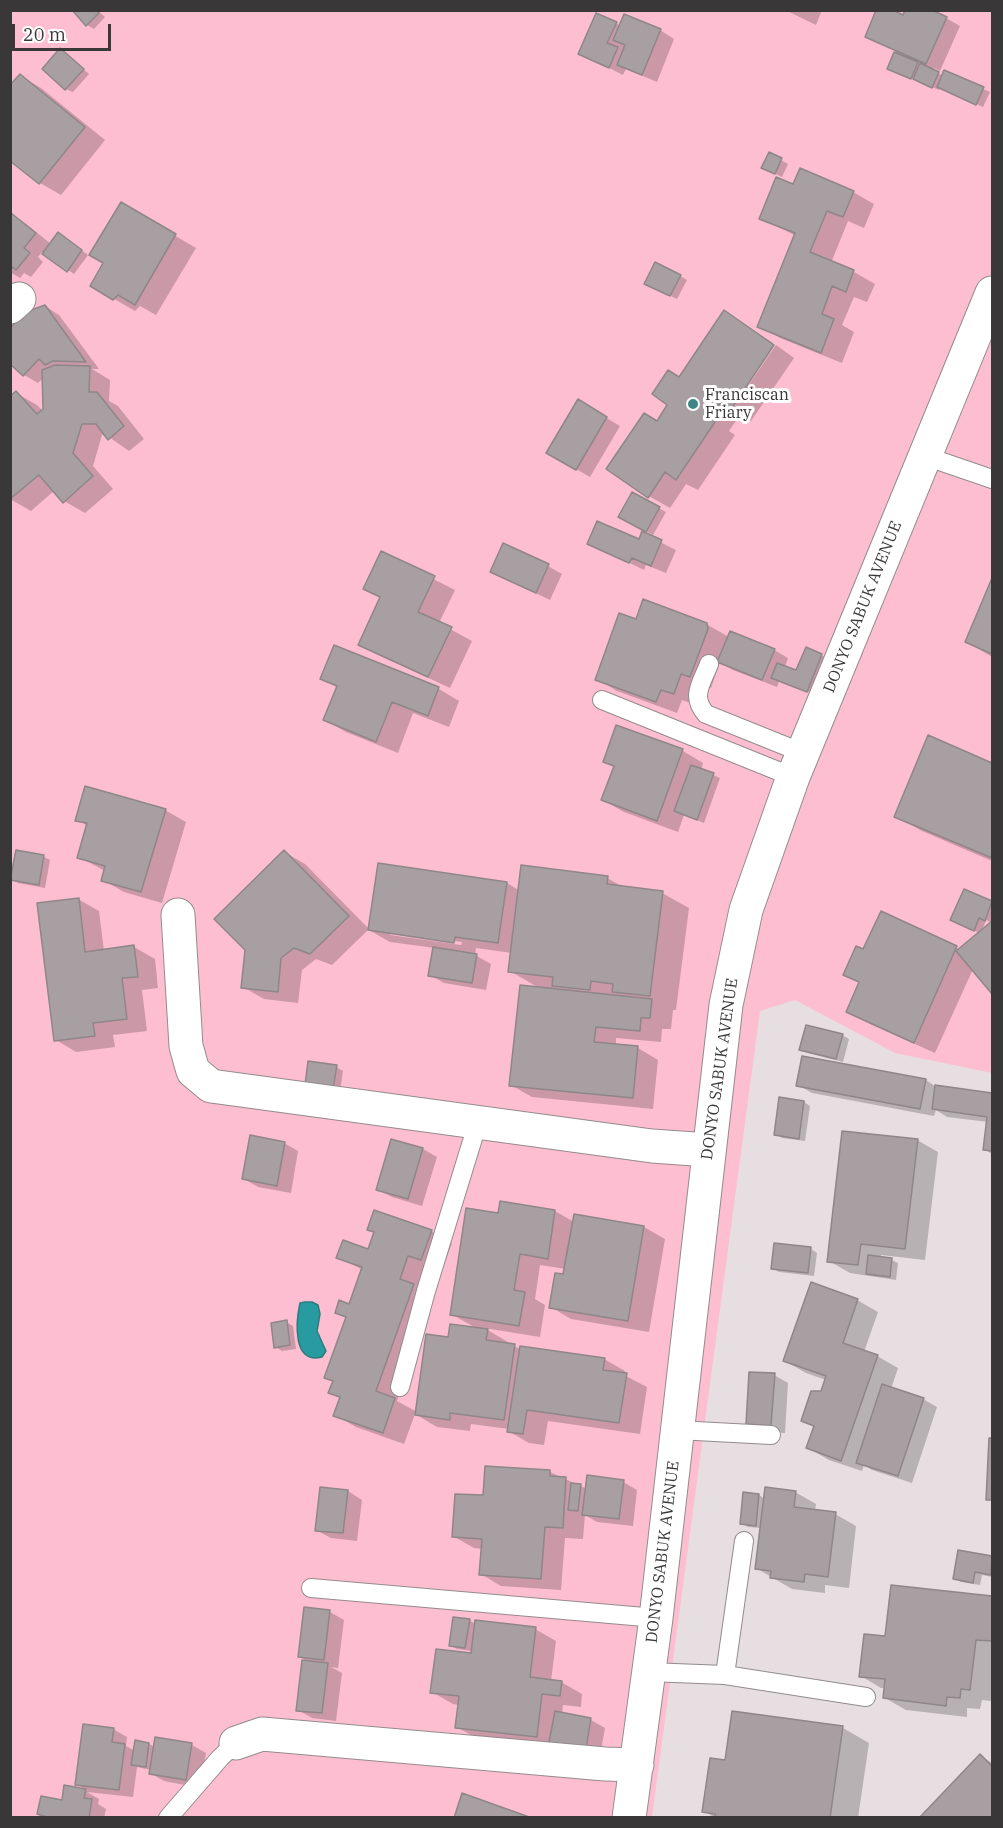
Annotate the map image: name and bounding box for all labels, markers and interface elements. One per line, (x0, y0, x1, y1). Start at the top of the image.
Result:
scale bar (15, 12, 114, 50)
text: 20 m (23, 23, 66, 46)
place label: Franciscan Friary (705, 385, 789, 423)
marker: Franciscan Friary (686, 397, 700, 411)
street label: DONYO SABUK AVENUE (820, 518, 906, 696)
street label: DONYO SABUK AVENUE (698, 977, 742, 1161)
street label: DONYO SABUK AVENUE (642, 1460, 684, 1644)

